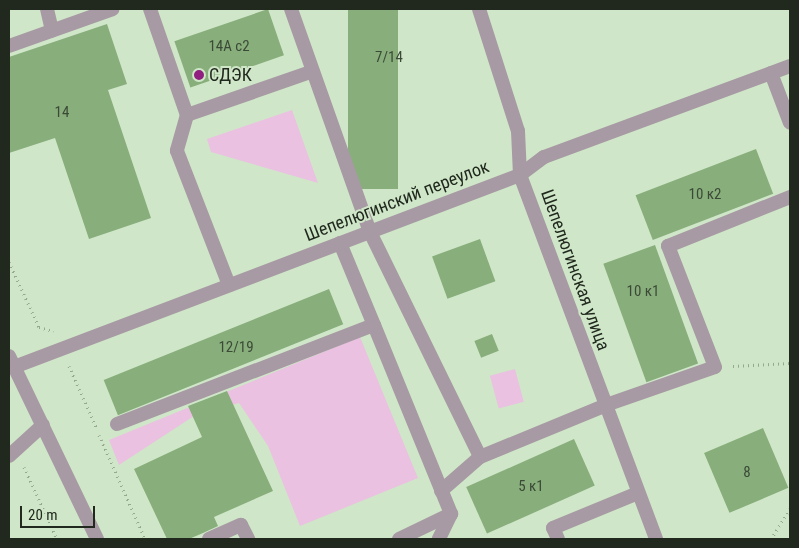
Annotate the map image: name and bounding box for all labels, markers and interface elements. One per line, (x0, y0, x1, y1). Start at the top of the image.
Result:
house number: 14А с2 (208, 38, 250, 56)
house number: 7/14 (375, 49, 403, 67)
place label: СДЭК (209, 64, 252, 86)
marker: СДЭК (193, 69, 205, 81)
house number: 14 (55, 104, 69, 122)
street label: Шепелюгинский переулок (302, 156, 492, 246)
house number: 10 к2 (689, 186, 721, 204)
street label: Шепелюгинская улица (536, 187, 614, 353)
house number: 10 к1 (627, 283, 659, 301)
house number: 12/19 (218, 339, 254, 357)
house number: 8 (743, 464, 751, 482)
house number: 5 к1 (518, 478, 544, 496)
scale bar (22, 496, 98, 528)
text: 20 m (28, 506, 58, 524)

